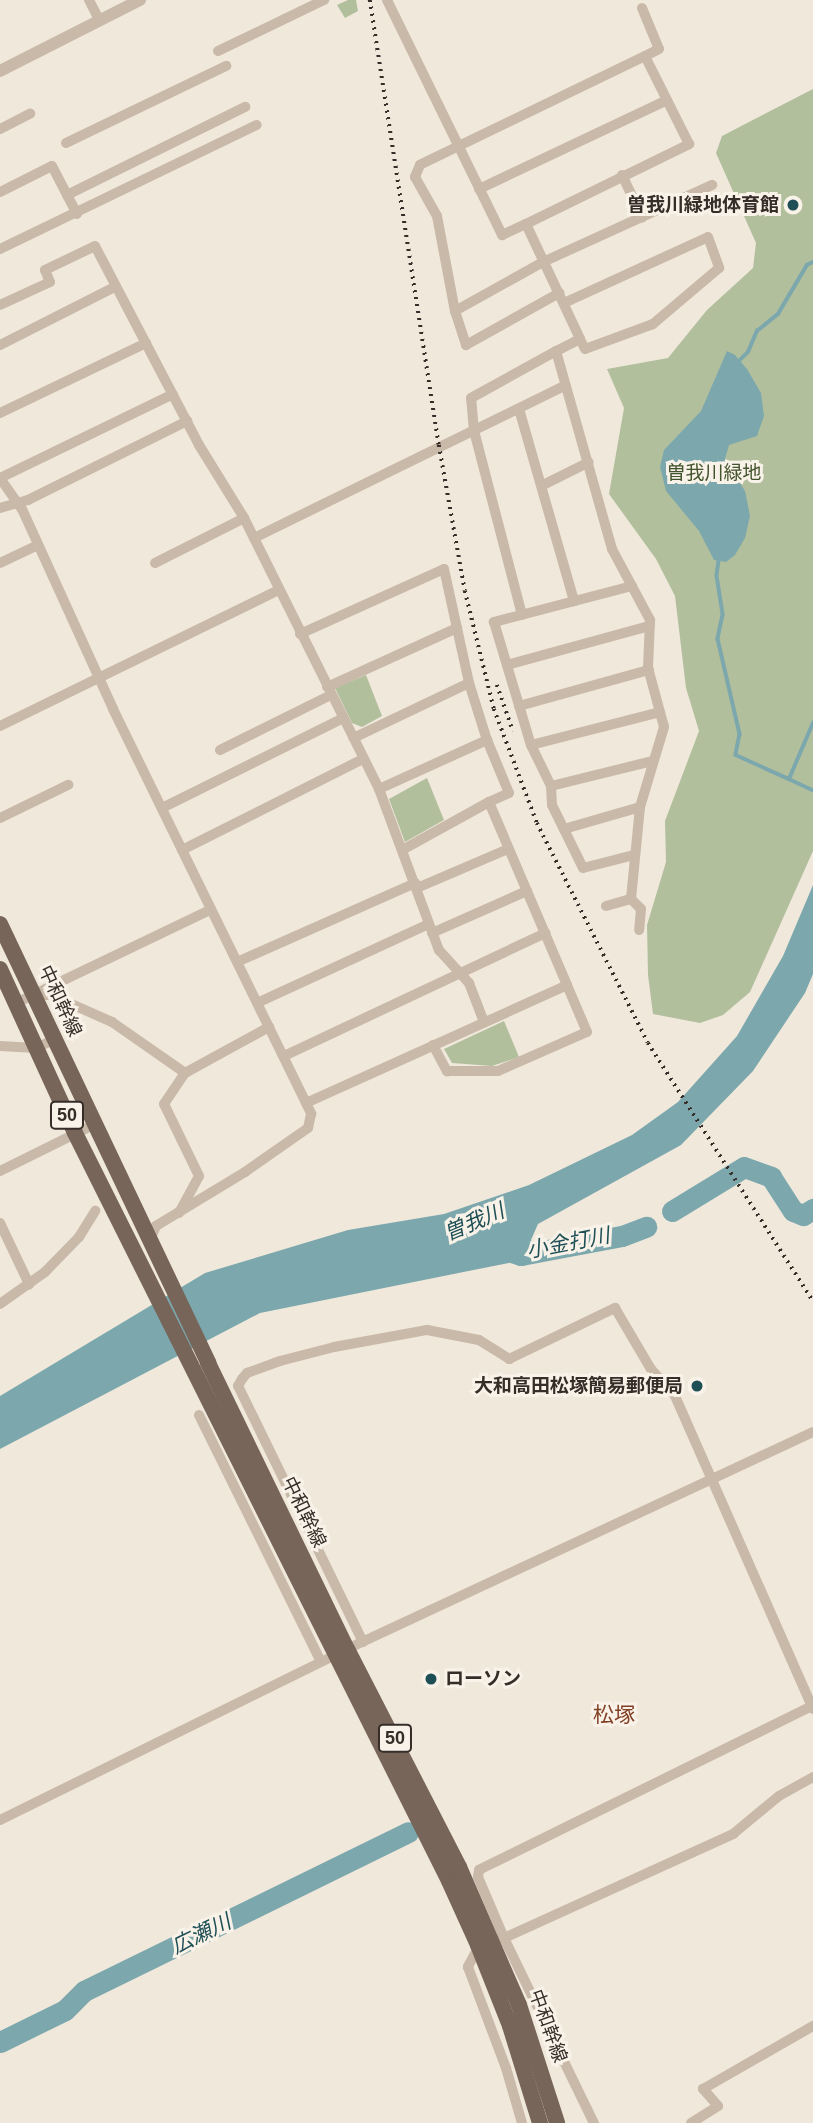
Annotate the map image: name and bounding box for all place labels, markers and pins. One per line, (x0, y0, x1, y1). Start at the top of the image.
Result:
place label: 曽我川緑地体育館 (627, 194, 779, 216)
marker: 曽我川緑地体育館 (785, 197, 801, 213)
place label: 大和高田松塚簡易郵便局 (474, 1375, 683, 1397)
marker: 大和高田松塚簡易郵便局 (689, 1378, 705, 1394)
place label: ローソン (445, 1668, 521, 1690)
marker: ローソン (423, 1671, 439, 1687)

